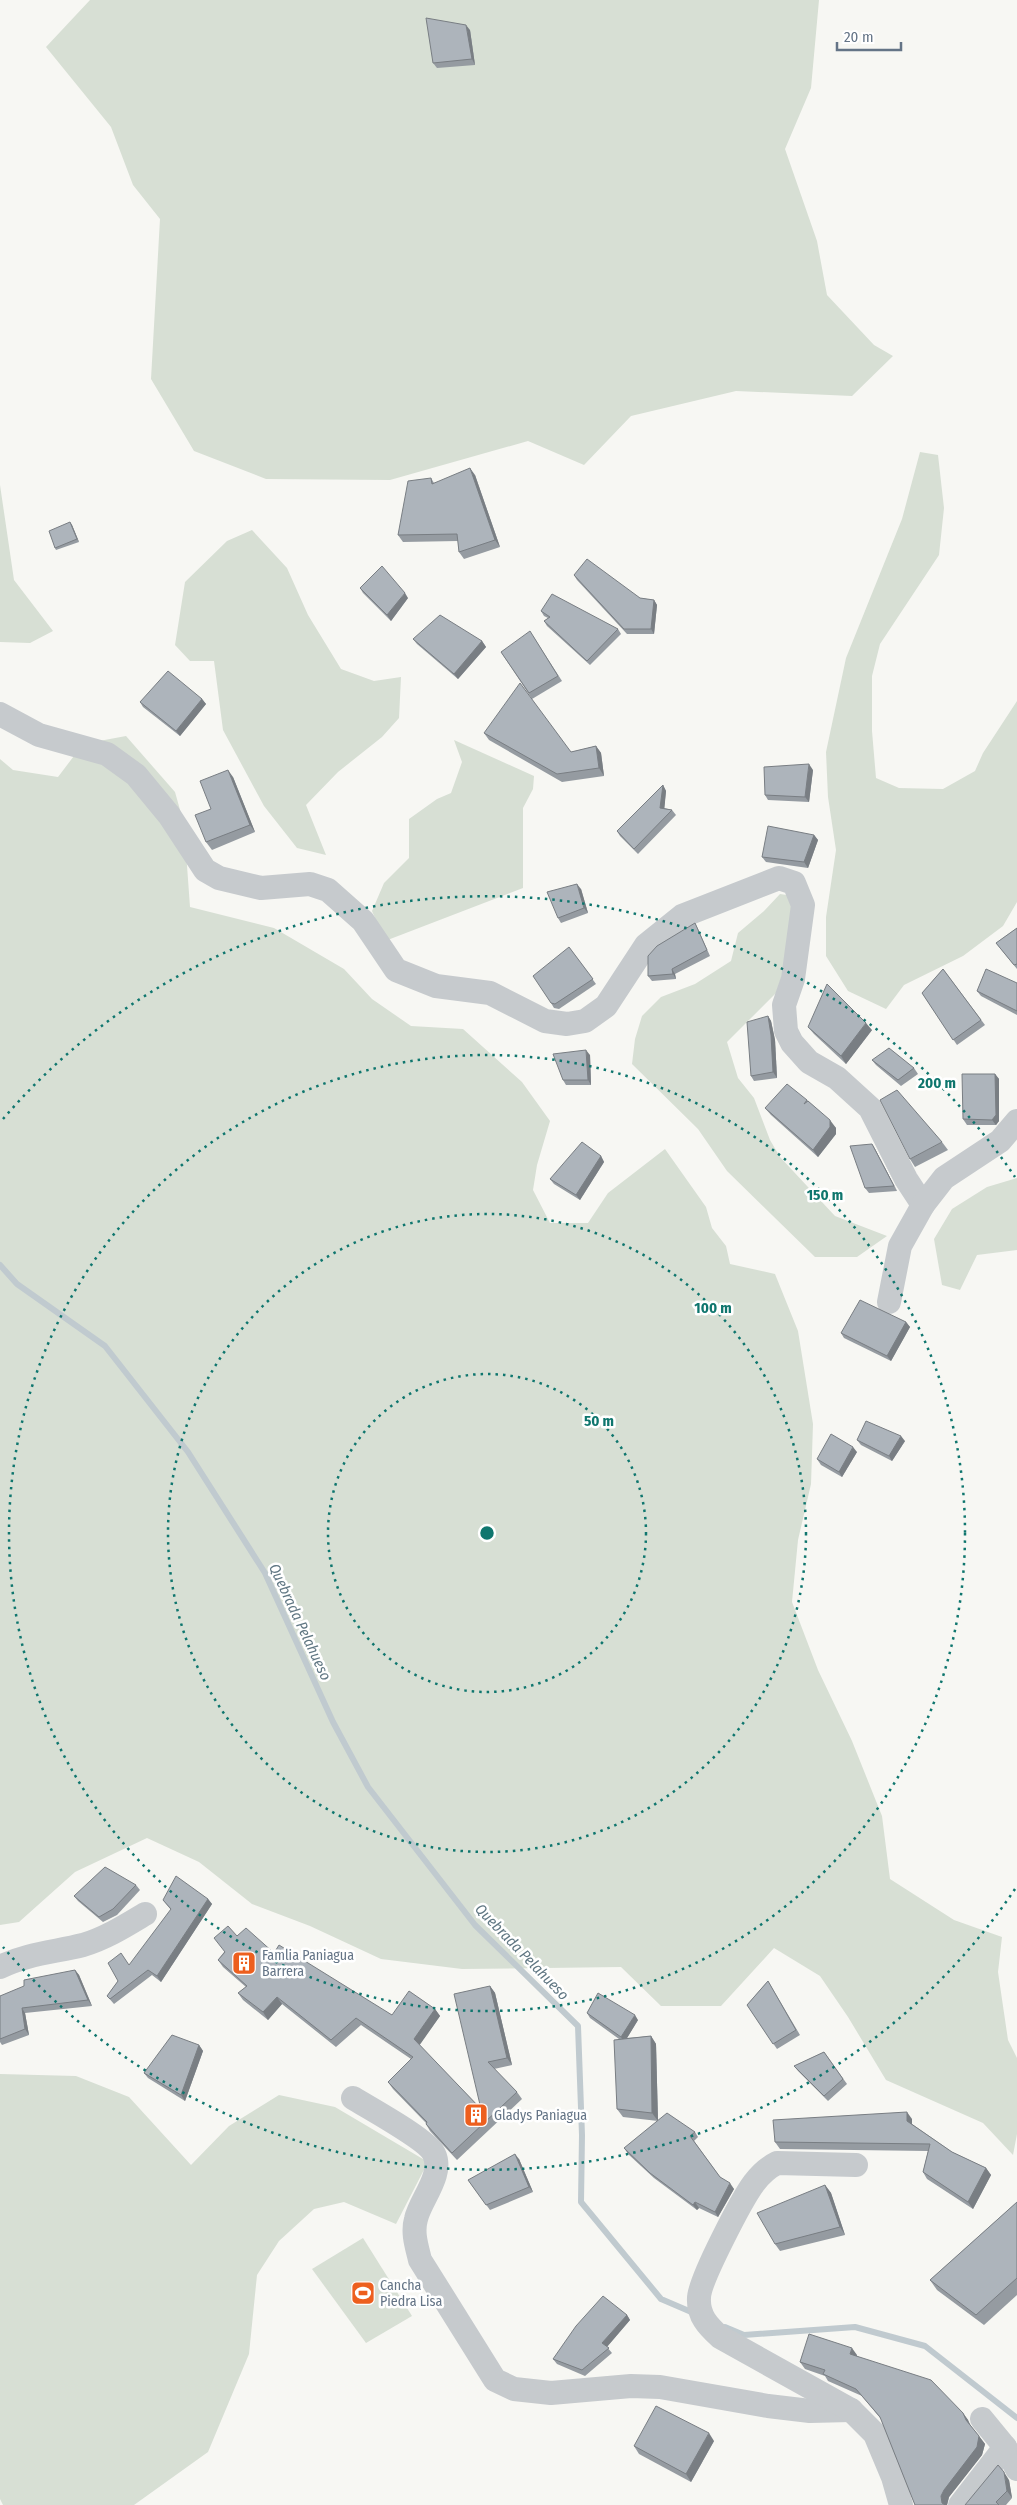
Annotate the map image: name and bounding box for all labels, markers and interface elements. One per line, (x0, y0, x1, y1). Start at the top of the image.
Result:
scale bar (837, 20, 901, 52)
text: 20 m (844, 28, 874, 46)
text: 200 m (917, 1074, 956, 1092)
text: 150 m (807, 1186, 843, 1204)
text: 100 m (694, 1299, 732, 1317)
text: 50 m (584, 1412, 614, 1430)
centre of rings (478, 1524, 496, 1542)
water label: Quebrada Pelahueso (265, 1561, 335, 1683)
water label: Quebrada Pelahueso (471, 1900, 573, 2004)
place label: Famlia Paniagua Barrera (262, 1947, 354, 1980)
building icon: Famlia Paniagua Barrera (231, 1950, 257, 1976)
building icon: Gladys Paniagua (463, 2102, 489, 2128)
place label: Gladys Paniagua (494, 2107, 587, 2124)
place label: Cancha Piedra Lisa (380, 2277, 442, 2310)
sports icon: Cancha Piedra Lisa (350, 2280, 376, 2306)

